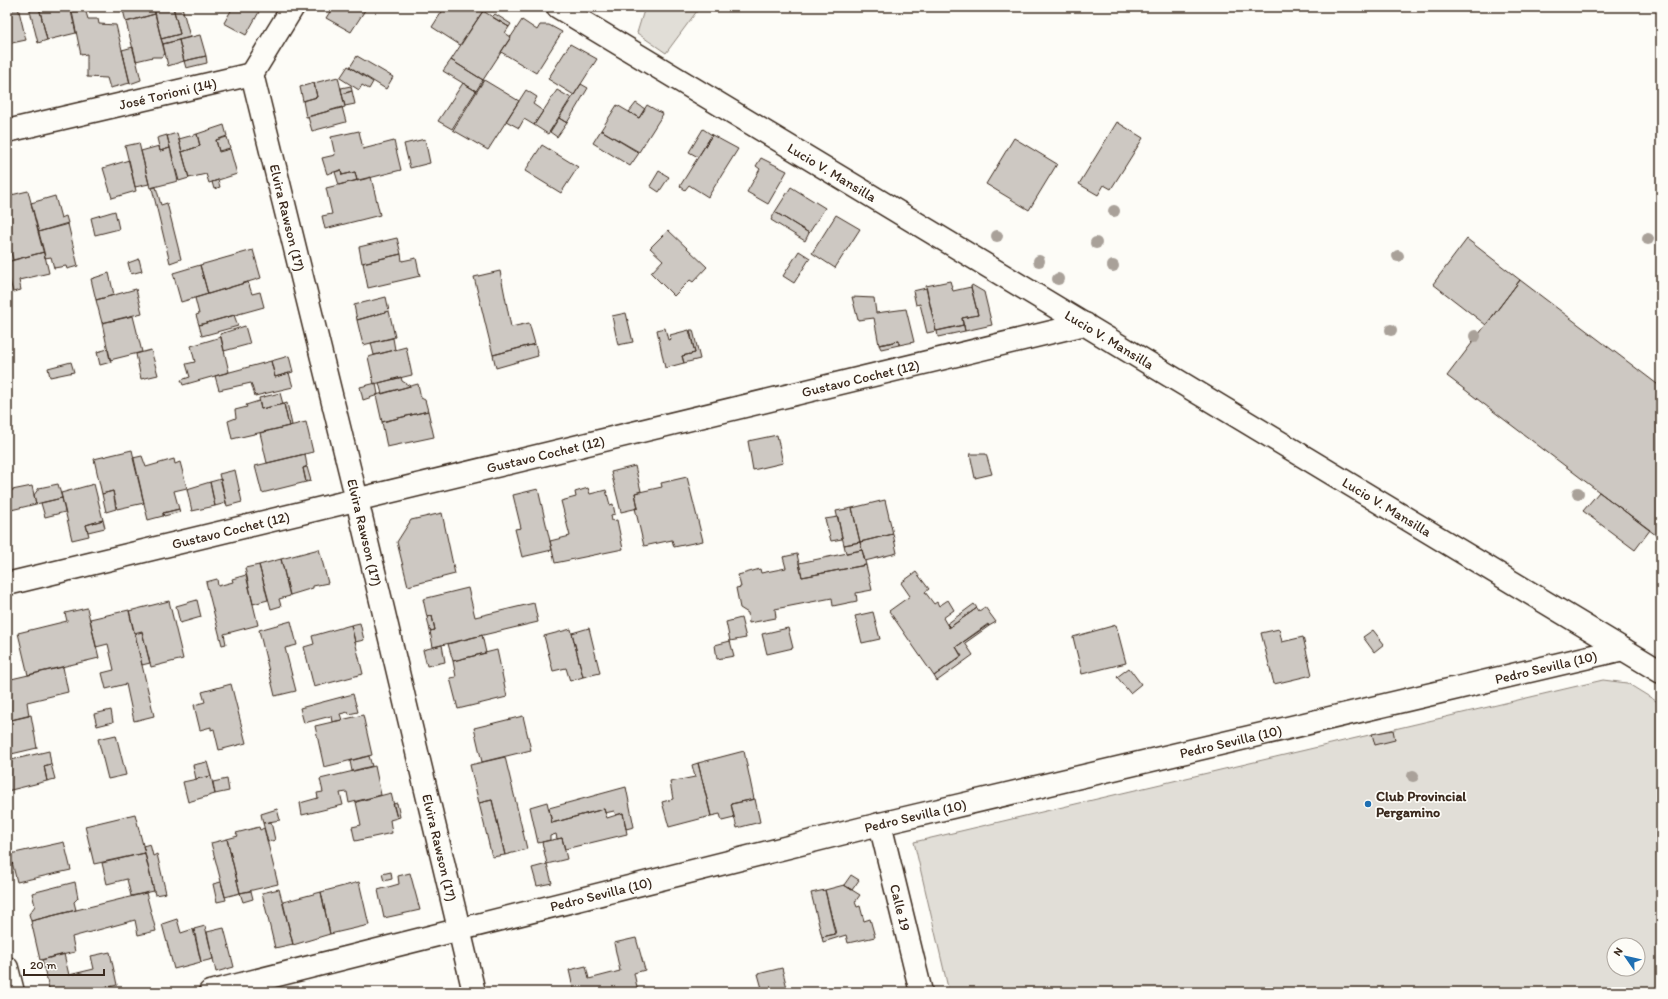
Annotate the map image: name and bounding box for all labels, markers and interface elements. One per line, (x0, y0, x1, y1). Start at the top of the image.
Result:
street label: José Torioni (14) (117, 74, 218, 113)
street label: Lucio V. Mansilla (784, 139, 880, 206)
street label: Elvira Rawson (17) (266, 162, 309, 273)
street label: Lucio V. Mansilla (1062, 306, 1158, 373)
street label: Gustavo Cochet (12) (800, 356, 921, 401)
street label: Gustavo Cochet (12) (485, 432, 606, 477)
street label: Lucio V. Mansilla (1339, 473, 1435, 541)
street label: Elvira Rawson (17) (344, 477, 386, 588)
street label: Gustavo Cochet (12) (170, 508, 291, 552)
street label: Pedro Sevilla (10) (1493, 647, 1599, 687)
street label: Pedro Sevilla (10) (1178, 721, 1283, 762)
place label: Club Provincial Pergamino (1376, 788, 1467, 821)
street label: Elvira Rawson (17) (419, 792, 461, 903)
street label: Pedro Sevilla (10) (862, 795, 968, 836)
marker: Club Provincial Pergamino (1363, 799, 1373, 809)
street label: Pedro Sevilla (10) (548, 873, 654, 915)
street label: Calle 19 (886, 882, 914, 933)
north arrow (1606, 937, 1646, 977)
text: N (1611, 945, 1626, 958)
scale bar (24, 951, 104, 977)
text: 20 m (30, 958, 57, 972)

